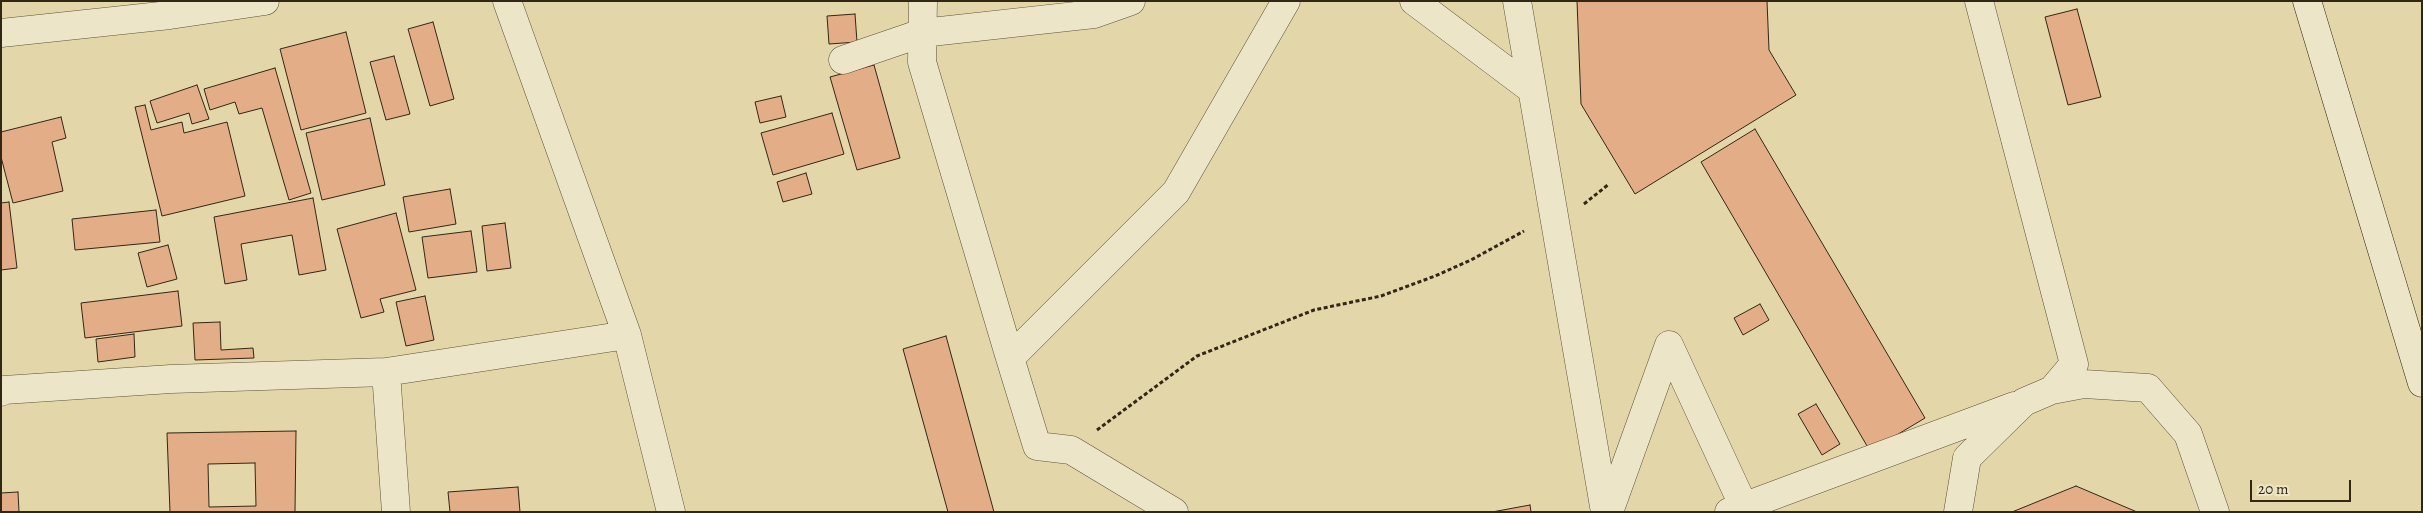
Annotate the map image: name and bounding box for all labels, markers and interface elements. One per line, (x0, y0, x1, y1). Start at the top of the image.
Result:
scale bar (2253, 470, 2354, 502)
text: 20 m (2258, 479, 2289, 499)

